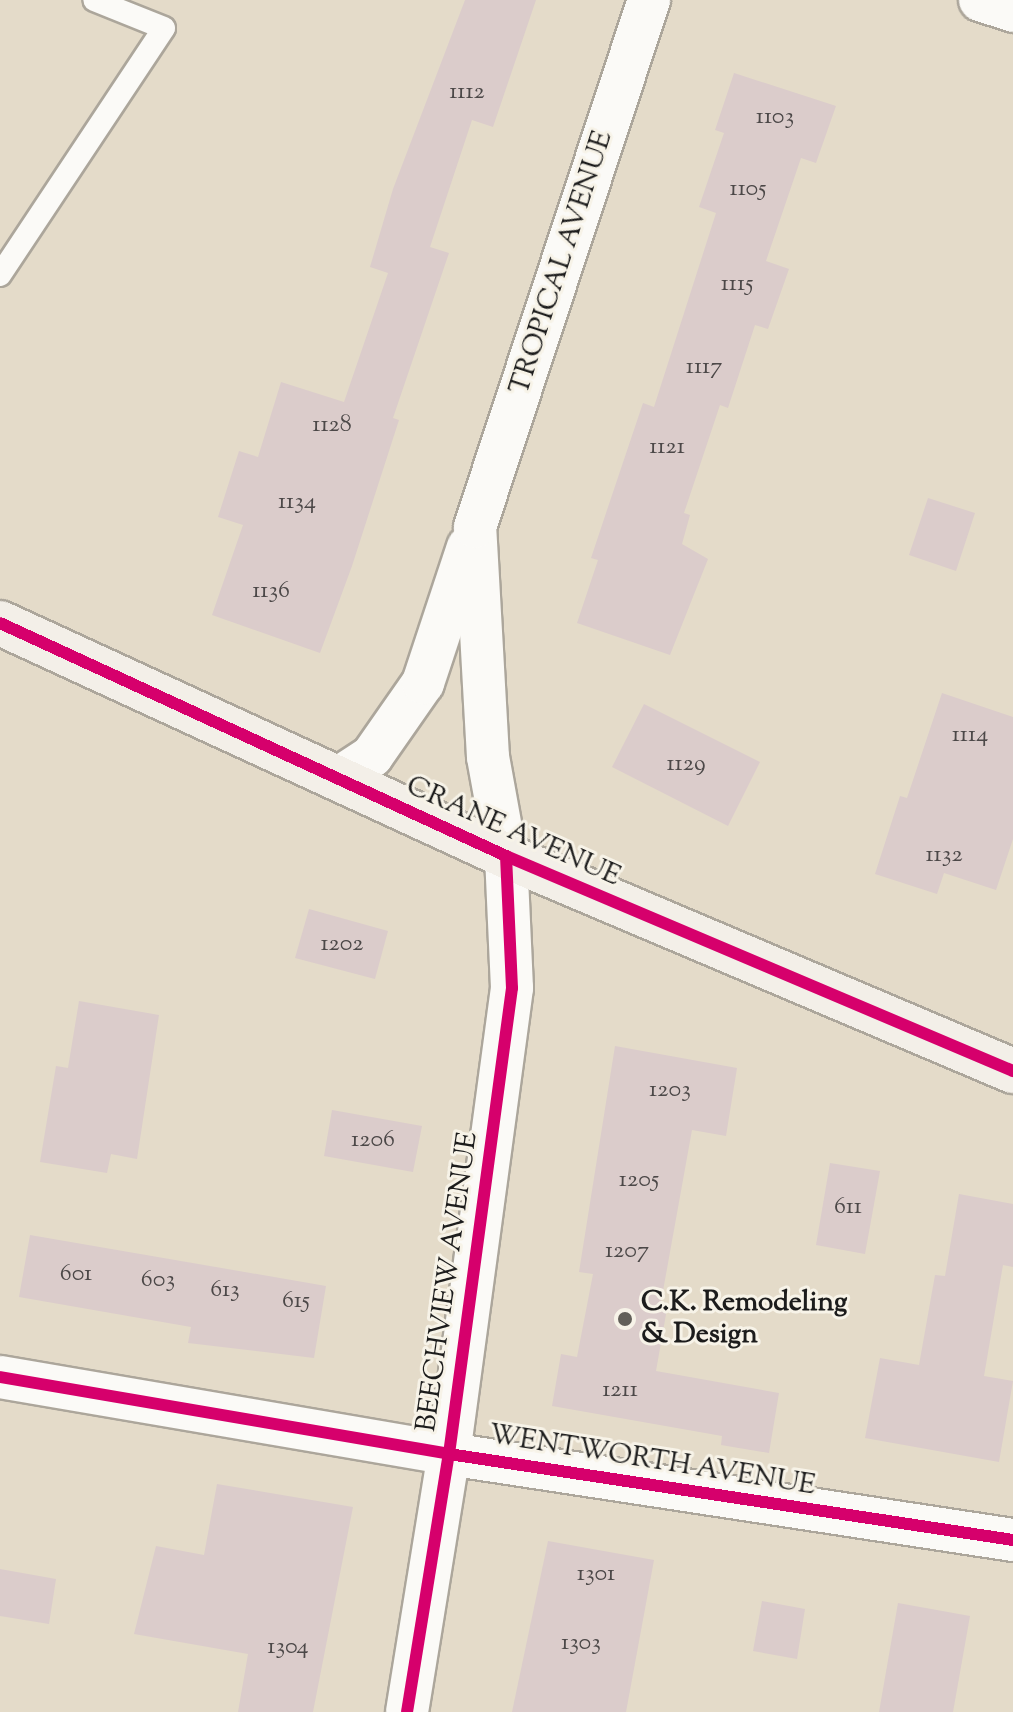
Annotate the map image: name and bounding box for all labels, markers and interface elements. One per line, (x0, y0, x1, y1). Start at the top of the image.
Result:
house number: 1112 (449, 79, 485, 107)
house number: 1103 (756, 104, 794, 132)
street label: TROPICAL AVENUE (504, 127, 620, 399)
house number: 1105 (730, 176, 766, 204)
house number: 1115 (721, 271, 753, 299)
house number: 1117 (686, 354, 722, 382)
house number: 1128 (312, 412, 352, 440)
house number: 1121 (649, 434, 685, 462)
house number: 1134 (278, 489, 316, 517)
house number: 1136 (252, 578, 290, 606)
house number: 1114 (952, 722, 988, 750)
house number: 1129 (666, 751, 706, 779)
street label: CRANE AVENUE (401, 770, 625, 894)
house number: 1132 (925, 842, 963, 870)
house number: 1202 (320, 931, 364, 959)
house number: 1203 (649, 1077, 691, 1105)
house number: 1206 (351, 1127, 395, 1155)
street label: BEECHVIEW AVENUE (410, 1130, 486, 1434)
house number: 1205 (619, 1167, 659, 1195)
house number: 611 (834, 1194, 862, 1222)
house number: 1207 (605, 1238, 649, 1266)
house number: 601 (60, 1261, 92, 1289)
house number: 603 (141, 1267, 175, 1295)
house number: 613 (210, 1277, 240, 1305)
place label: C.K. Remodeling & Design (641, 1286, 847, 1352)
house number: 615 (282, 1288, 310, 1316)
marker: C.K. Remodeling & Design (616, 1310, 634, 1328)
house number: 1211 (602, 1377, 638, 1405)
street label: WENTWORTH AVENUE (486, 1419, 818, 1503)
house number: 1301 (577, 1561, 615, 1589)
house number: 1303 (561, 1630, 601, 1658)
house number: 1304 (267, 1634, 309, 1662)

